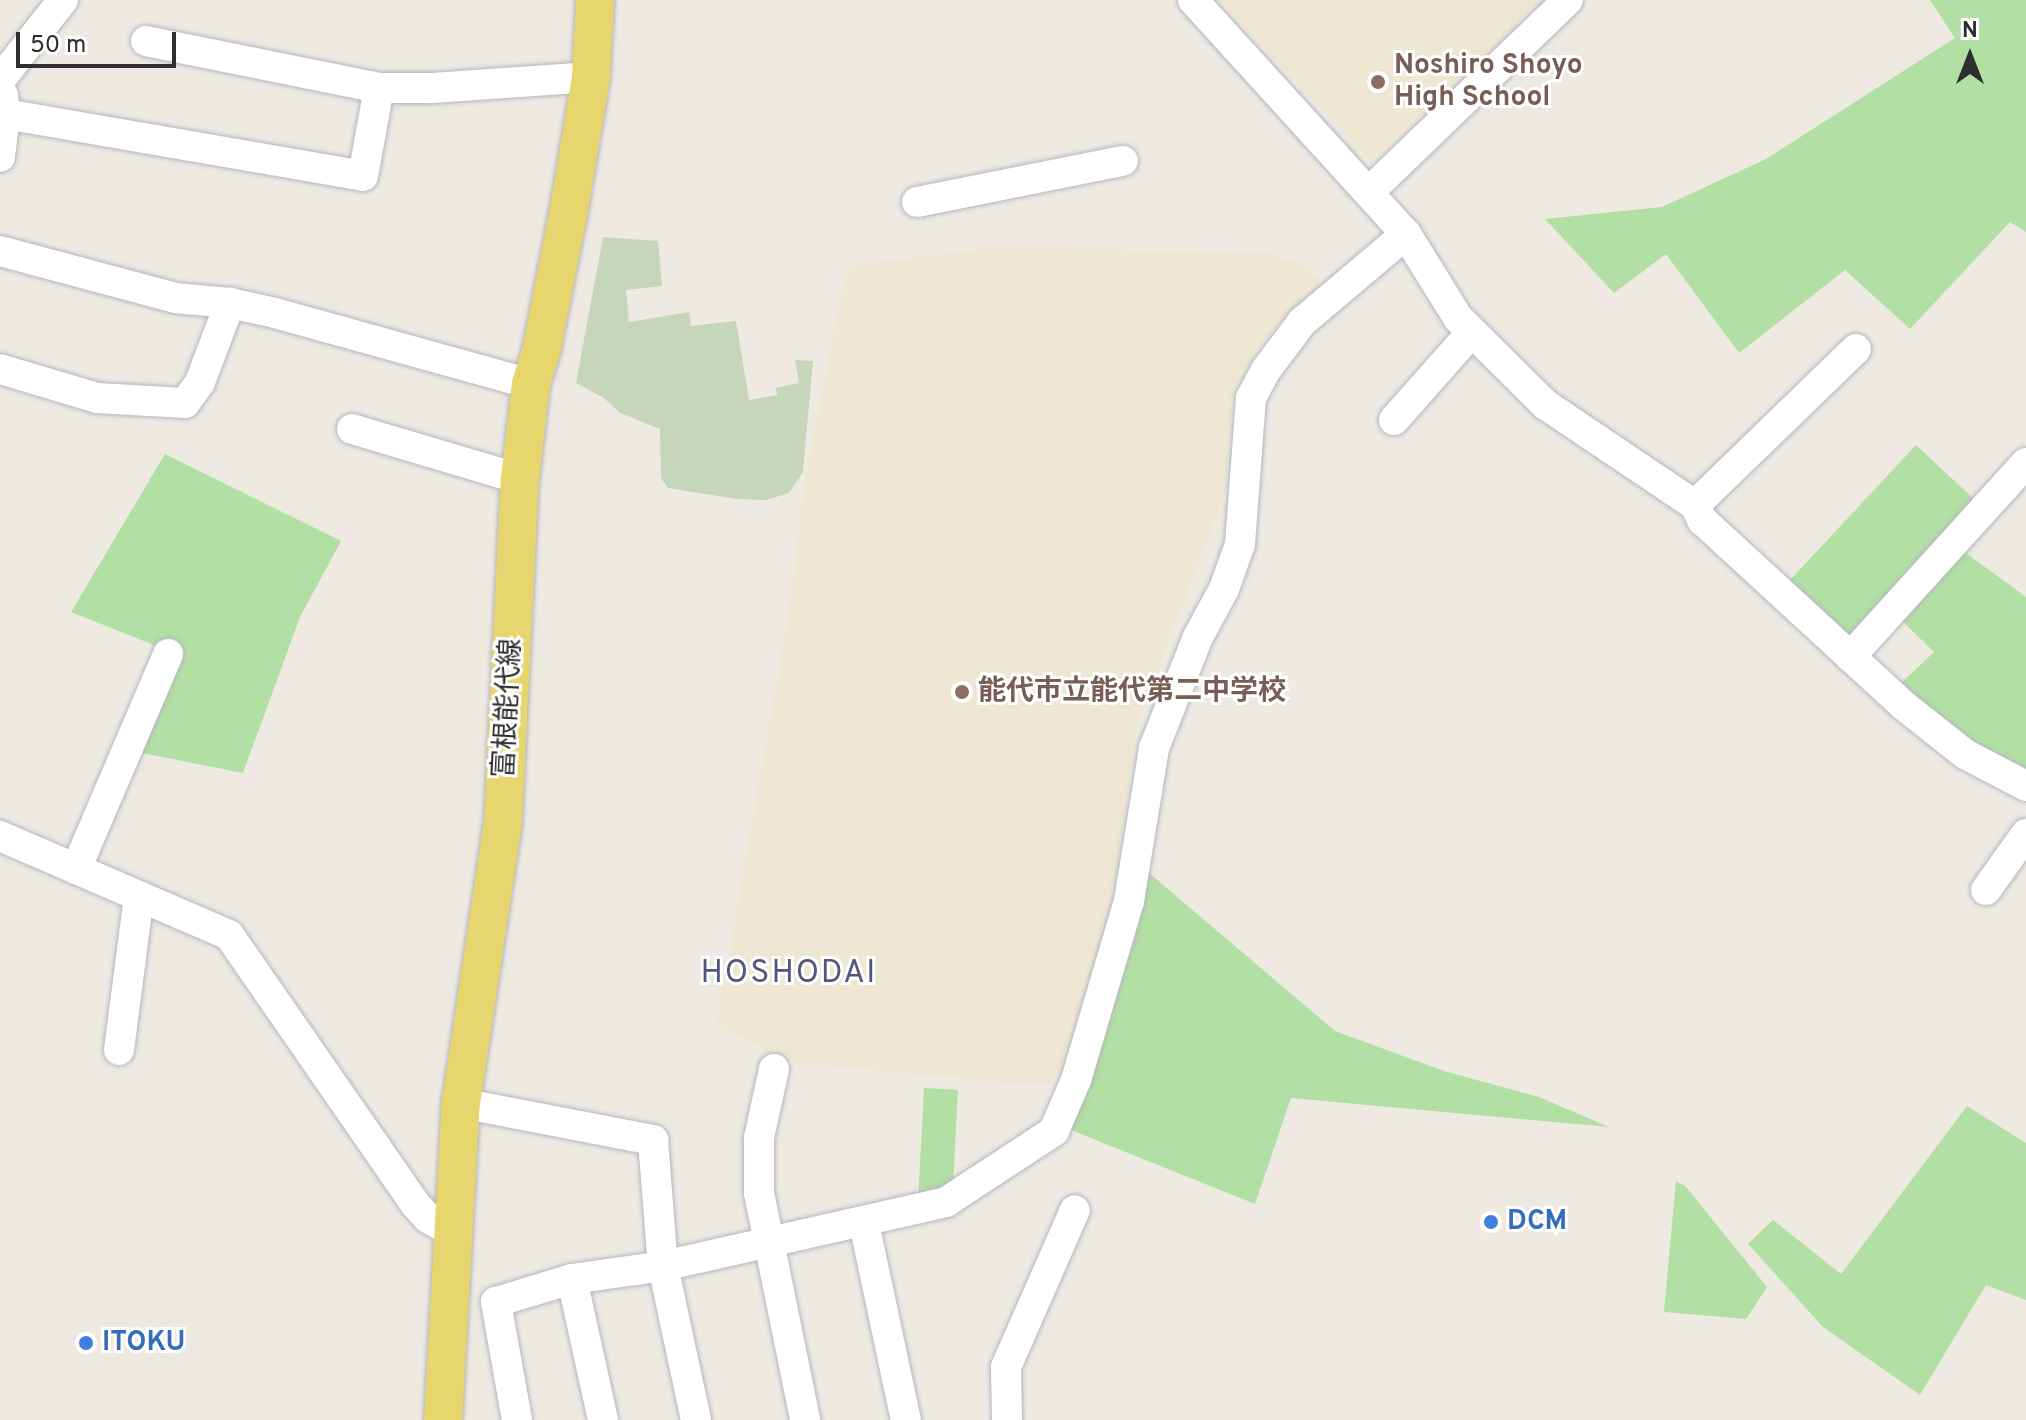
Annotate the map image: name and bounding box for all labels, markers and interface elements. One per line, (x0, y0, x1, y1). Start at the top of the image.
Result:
scale bar (20, 16, 180, 66)
north arrow (1930, 16, 2010, 96)
text: N (1962, 18, 1978, 45)
text: 50 m (30, 31, 86, 61)
place label: Noshiro Shoyo High School (1394, 49, 1583, 115)
marker: Noshiro Shoyo High School (1369, 73, 1387, 91)
street label: 富根能代線 (489, 637, 529, 779)
place label: 能代市立能代第二中学校 (978, 675, 1286, 709)
marker: 能代市立能代第二中学校 (953, 683, 971, 701)
district label: HOSHODAI (701, 955, 877, 993)
place label: DCM (1507, 1205, 1567, 1239)
marker: DCM (1482, 1213, 1500, 1231)
place label: ITOKU (102, 1326, 185, 1360)
marker: ITOKU (77, 1334, 95, 1352)

